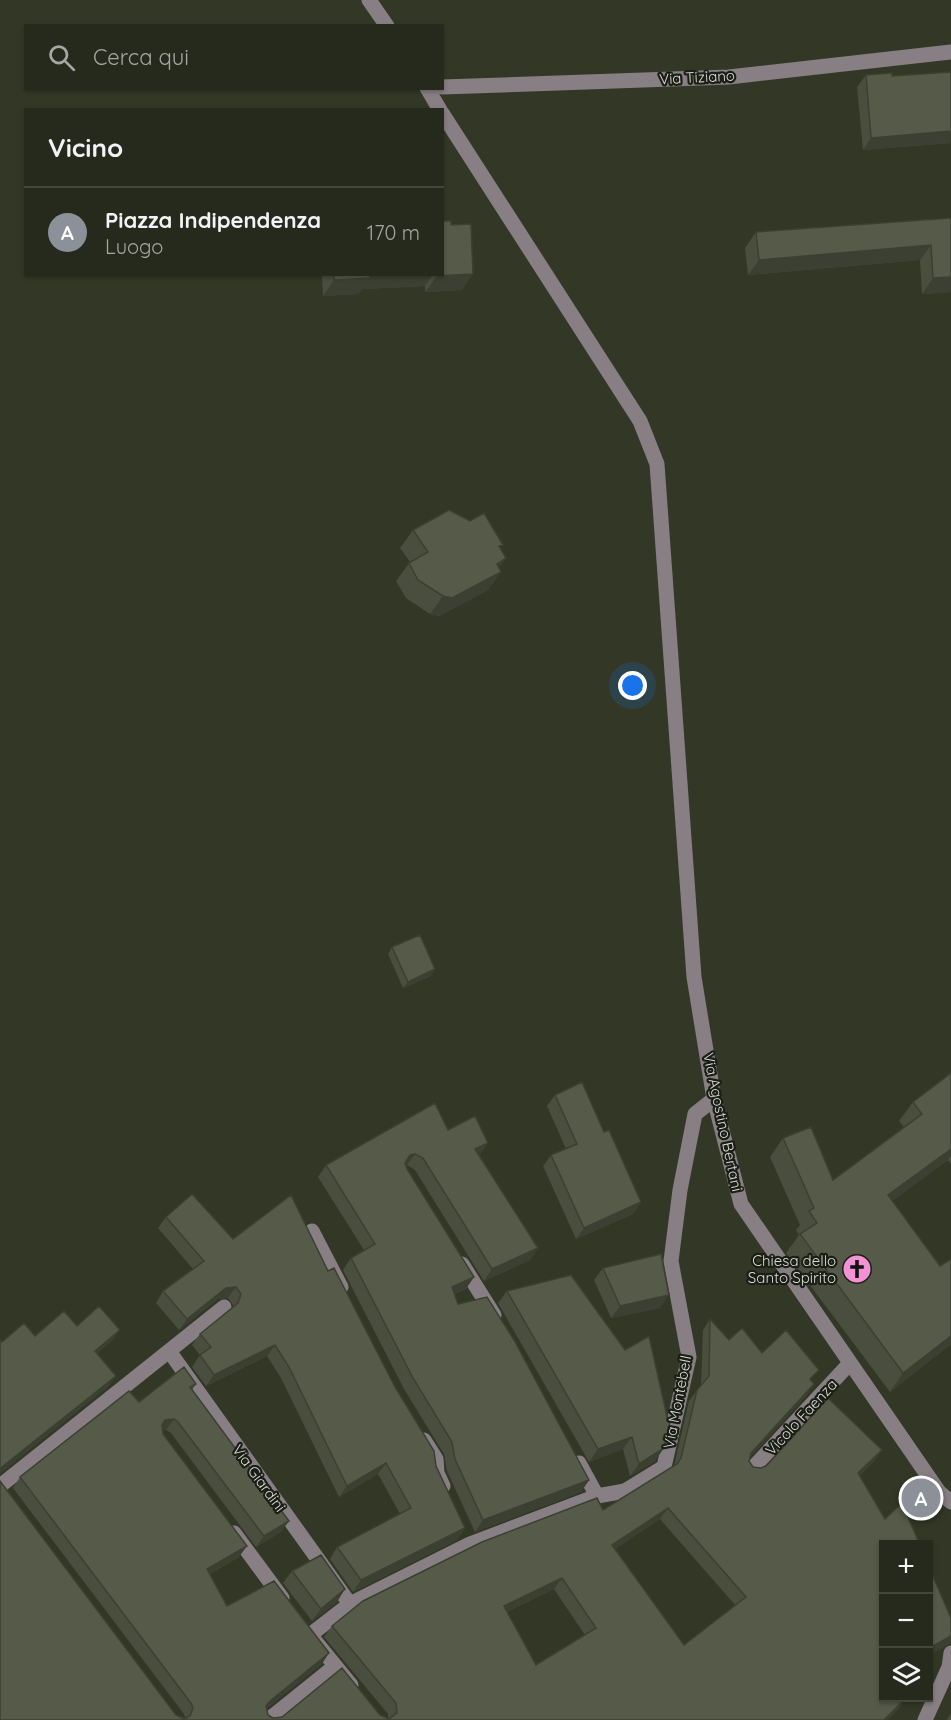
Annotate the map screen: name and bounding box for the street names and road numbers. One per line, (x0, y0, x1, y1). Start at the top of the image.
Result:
street label: Via Tiziano (659, 66, 735, 88)
street label: Via Agostino Bertani (699, 1051, 747, 1193)
street label: Via Montebell (659, 1354, 695, 1450)
street label: Vicolo Faenza (761, 1375, 841, 1459)
street label: Via Giardini (228, 1441, 290, 1515)

